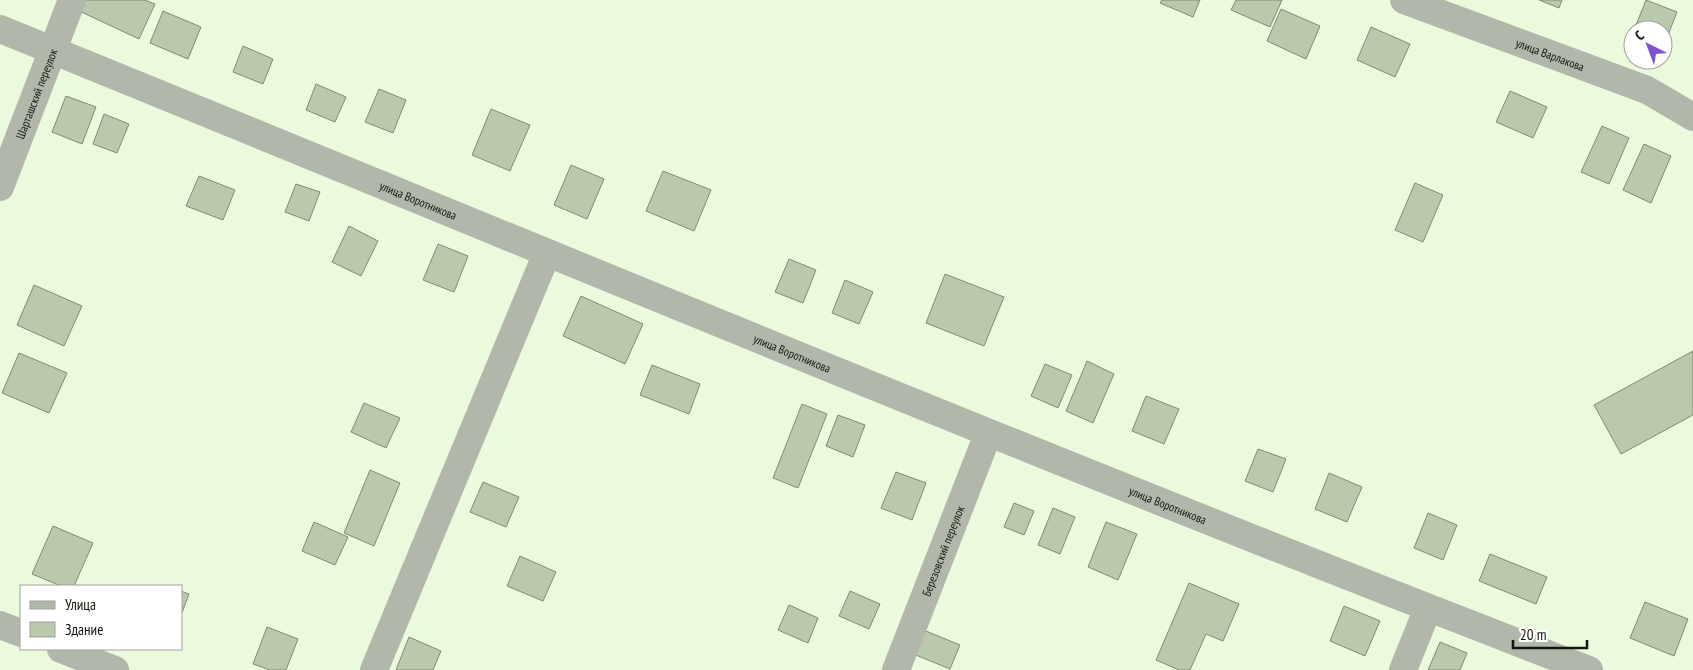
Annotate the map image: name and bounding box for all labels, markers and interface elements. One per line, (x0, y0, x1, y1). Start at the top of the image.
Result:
north arrow (1623, 20, 1673, 70)
text: С (1631, 26, 1648, 44)
street label: улица Варлакова (1514, 35, 1587, 74)
street label: Шарташский переулок (12, 46, 60, 141)
street label: улица Воротникова (378, 178, 459, 223)
street label: улица Воротникова (751, 331, 833, 375)
street label: улица Воротникова (1127, 482, 1209, 527)
street label: Березовский переулок (918, 503, 967, 598)
legend (20, 585, 182, 650)
text: Улица (65, 595, 96, 614)
scale bar (1513, 618, 1587, 650)
text: Здание (65, 620, 103, 639)
text: 20 m (1520, 625, 1546, 644)

